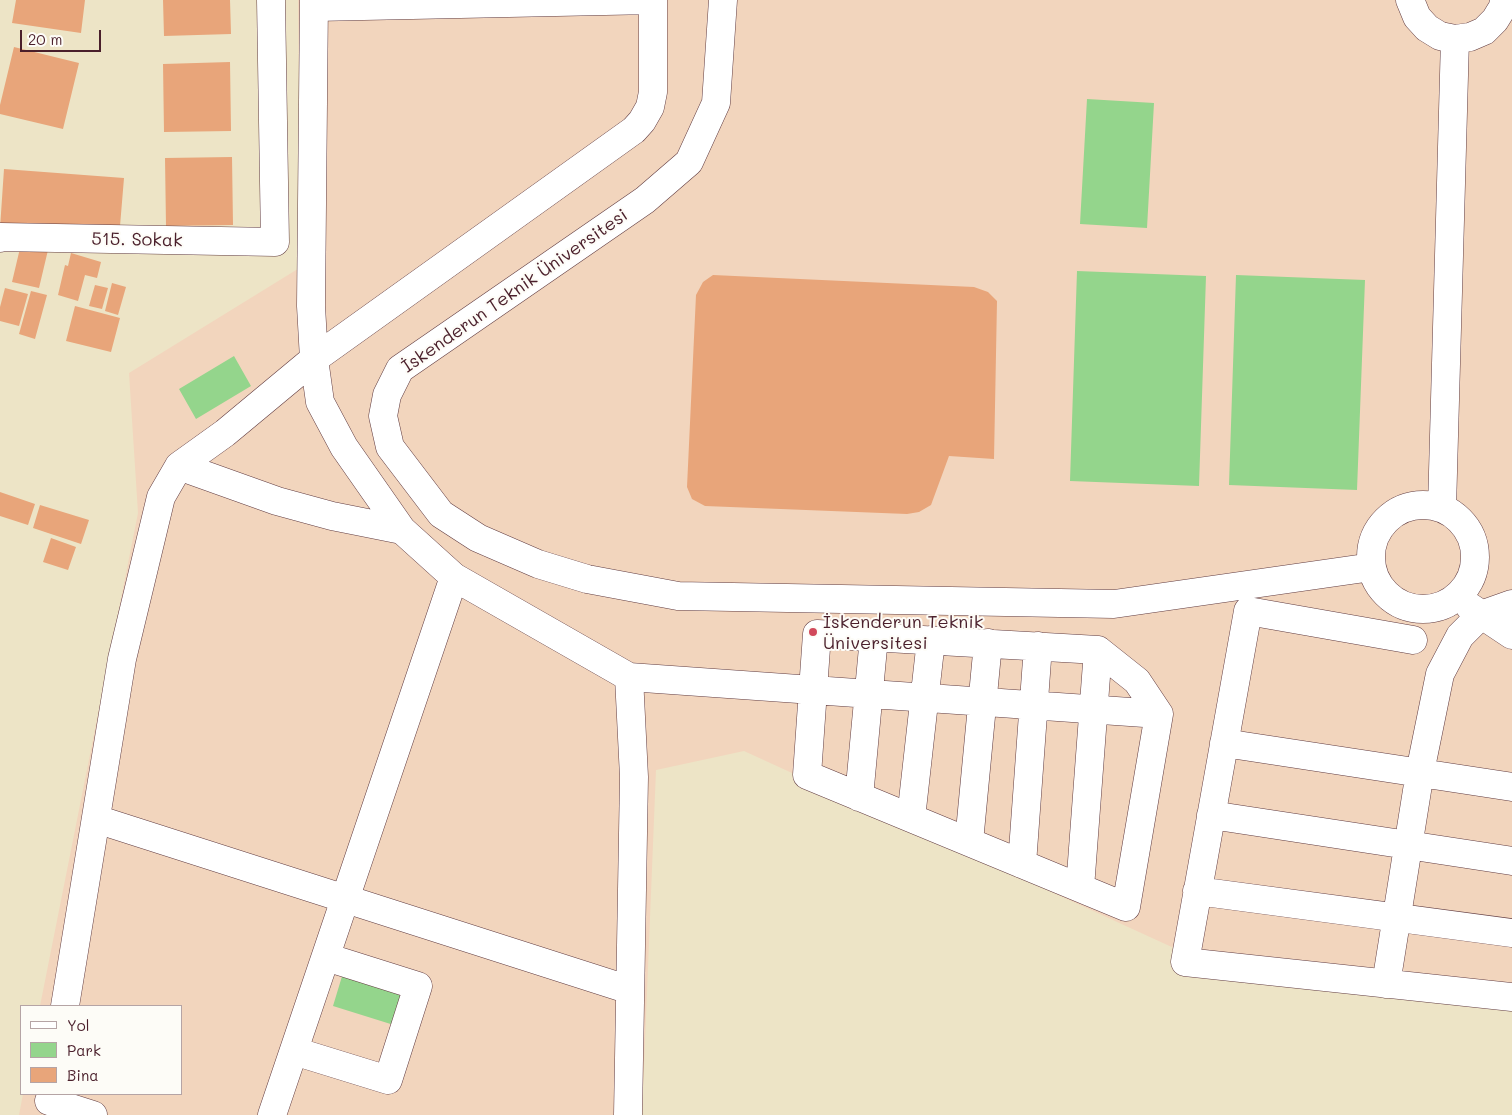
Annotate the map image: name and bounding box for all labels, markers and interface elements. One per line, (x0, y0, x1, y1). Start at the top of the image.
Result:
scale bar (22, 20, 104, 52)
text: 20 m (28, 29, 62, 49)
street label: İskenderun Teknik Üniversitesi (398, 205, 632, 377)
street label: 515. Sokak (91, 228, 183, 252)
place label: İskenderun Teknik Üniversitesi (823, 611, 983, 654)
marker: İskenderun Teknik Üniversitesi (807, 626, 819, 638)
legend (20, 1005, 182, 1095)
text: Yol (67, 1015, 90, 1035)
text: Park (67, 1040, 101, 1060)
text: Bina (67, 1065, 99, 1085)

